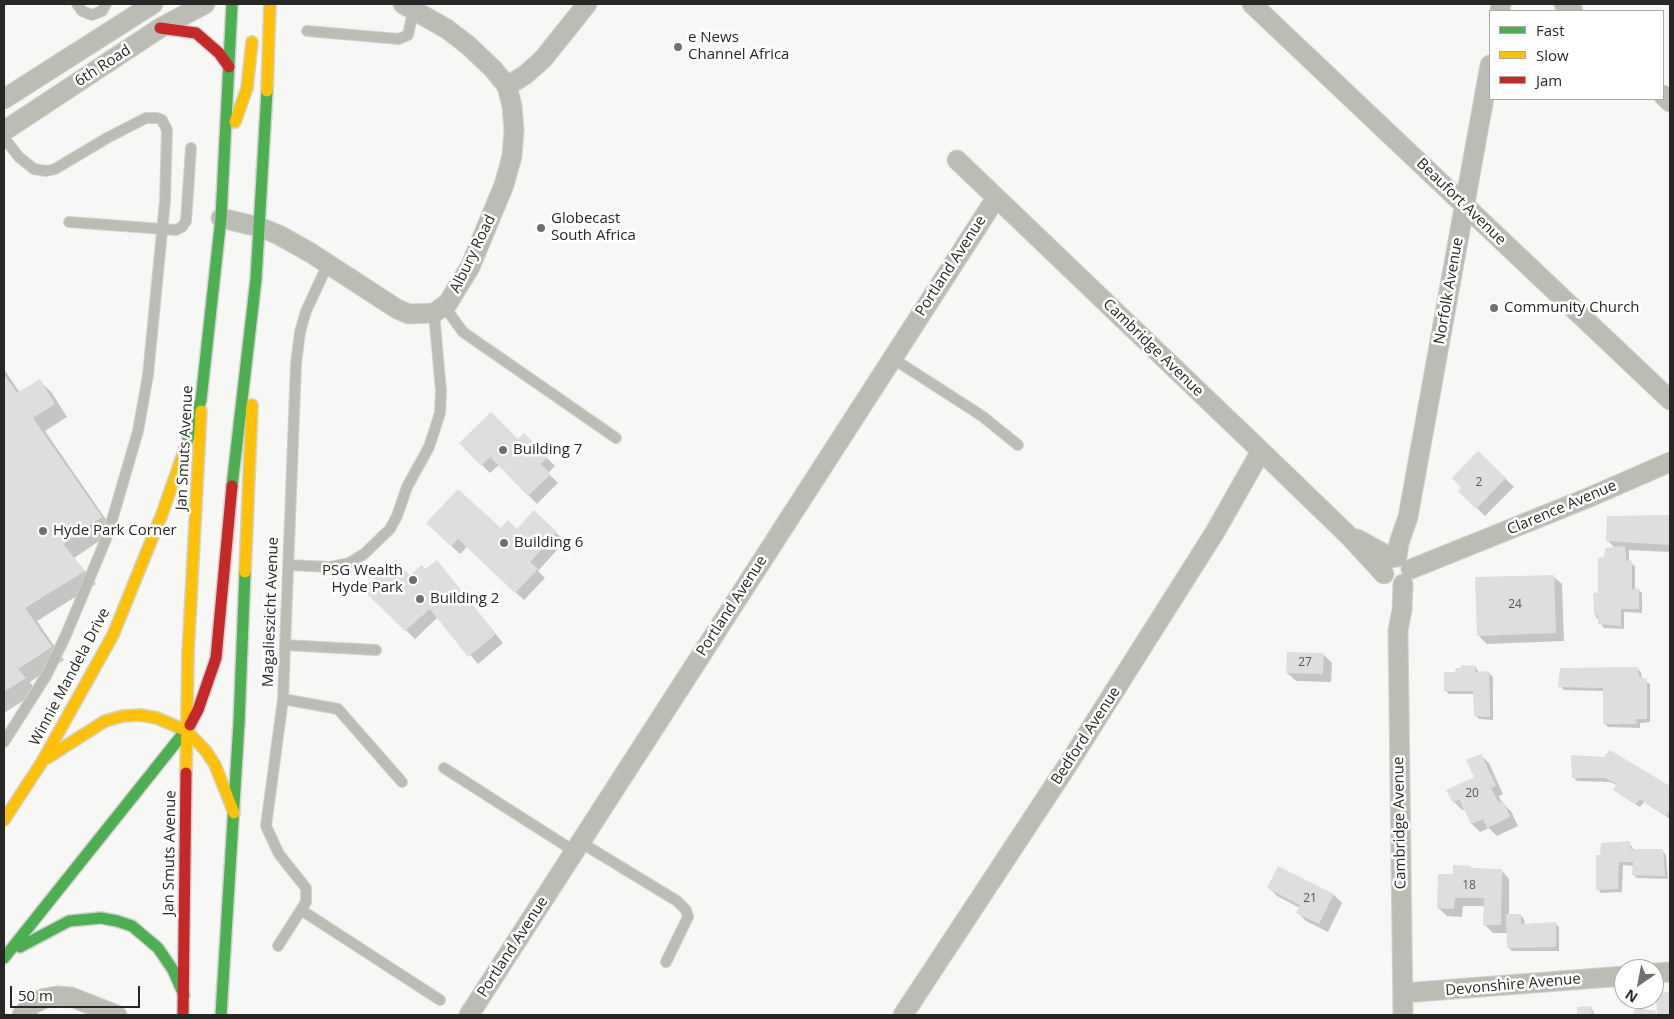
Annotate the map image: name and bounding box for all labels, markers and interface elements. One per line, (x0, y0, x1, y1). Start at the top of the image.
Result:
legend (1489, 10, 1664, 100)
text: Fast (1536, 20, 1565, 40)
place label: e News Channel Africa (688, 29, 789, 64)
street label: 6th Road (72, 41, 134, 91)
marker: e News Channel Africa (672, 41, 684, 53)
text: Slow (1536, 45, 1569, 65)
text: Jam (1536, 70, 1562, 90)
street label: Beaufort Avenue (1413, 155, 1509, 249)
place label: Globecast South Africa (551, 210, 636, 245)
street label: Albury Road (446, 212, 500, 296)
street label: Portland Avenue (912, 212, 990, 320)
marker: Globecast South Africa (535, 222, 547, 234)
street label: Norfolk Avenue (1431, 236, 1467, 346)
street label: Cambridge Avenue (1099, 295, 1207, 401)
place label: Community Church (1504, 299, 1640, 317)
marker: Community Church (1488, 302, 1500, 314)
street label: Jan Smuts Avenue (173, 385, 197, 511)
place label: Building 7 (513, 441, 582, 459)
marker: Building 7 (497, 444, 509, 456)
house number: 2 (1476, 476, 1482, 490)
street label: Clarence Avenue (1505, 477, 1619, 539)
place label: Hyde Park Corner (53, 522, 177, 540)
marker: Hyde Park Corner (37, 525, 49, 537)
place label: Building 6 (514, 534, 583, 552)
street label: Magalieszicht Avenue (259, 537, 283, 687)
marker: Building 6 (498, 537, 510, 549)
street label: Portland Avenue (693, 552, 771, 660)
place label: PSG Wealth Hyde Park (322, 562, 403, 597)
marker: PSG Wealth Hyde Park (407, 574, 419, 586)
place label: Building 2 (430, 590, 499, 608)
marker: Building 2 (414, 593, 426, 605)
house number: 24 (1508, 598, 1522, 612)
street label: Winnie Mandela Drive (26, 605, 114, 749)
house number: 27 (1298, 656, 1312, 670)
street label: Bedford Avenue (1048, 684, 1124, 788)
street label: Cambridge Avenue (1390, 757, 1410, 889)
house number: 20 (1465, 787, 1479, 801)
street label: Jan Smuts Avenue (160, 790, 180, 916)
house number: 18 (1462, 879, 1476, 893)
house number: 21 (1303, 892, 1317, 906)
street label: Portland Avenue (474, 893, 552, 1001)
north arrow (1614, 959, 1664, 1009)
street label: Devonshire Avenue (1445, 970, 1581, 1000)
scale bar (12, 976, 142, 1008)
text: 50 m (18, 985, 53, 1005)
text: N (1621, 985, 1641, 1007)

